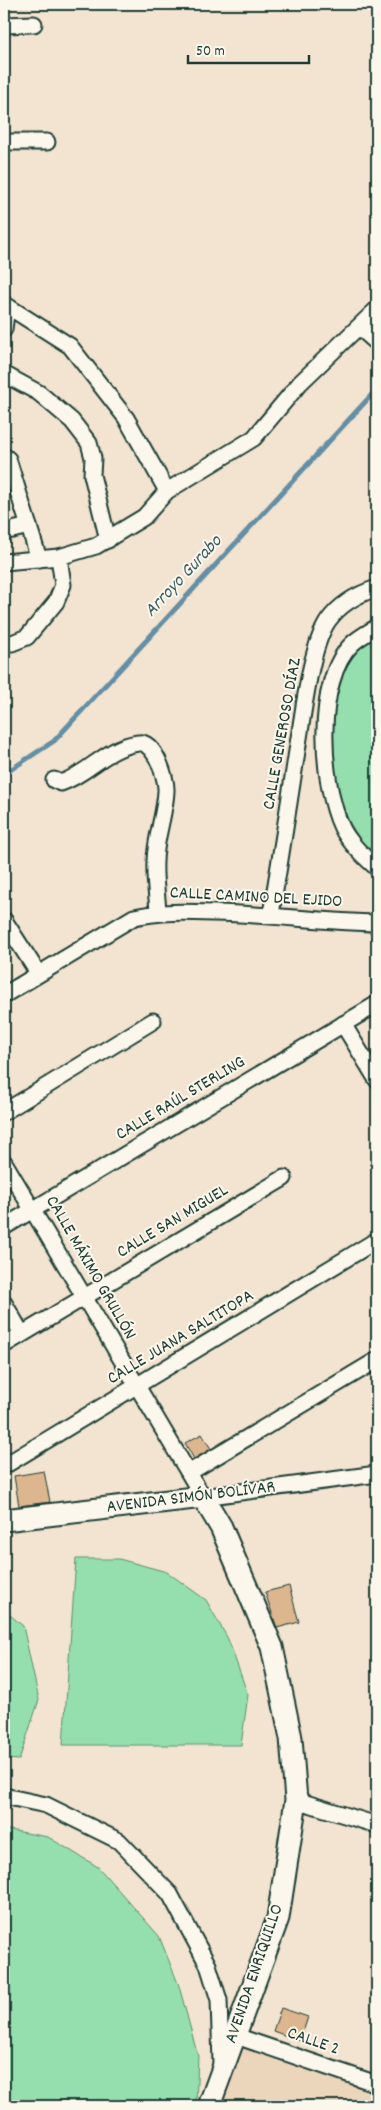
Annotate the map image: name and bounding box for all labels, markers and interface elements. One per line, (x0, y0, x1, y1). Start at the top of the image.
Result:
scale bar (188, 32, 310, 64)
text: 50 m (196, 41, 225, 63)
water label: Arroyo Gurabo (139, 529, 230, 624)
street label: CALLE GENEROSO DÍAZ (257, 656, 309, 812)
street label: CALLE CAMINO DEL EJIDO (169, 881, 343, 915)
street label: CALLE RAÚL STERLING (112, 1050, 250, 1148)
street label: CALLE SAN MIGUEL (113, 1179, 234, 1265)
street label: CALLE MÁXIMO GRULLÓN (39, 1191, 141, 1345)
street label: CALLE JUANA SALTITOPA (103, 1284, 259, 1392)
street label: AVENIDA SIMÓN BOLÍVAR (105, 1475, 277, 1521)
street label: AVENIDA ENRIQUILLO (219, 1901, 291, 2047)
street label: CALLE 2 (284, 2021, 342, 2063)

